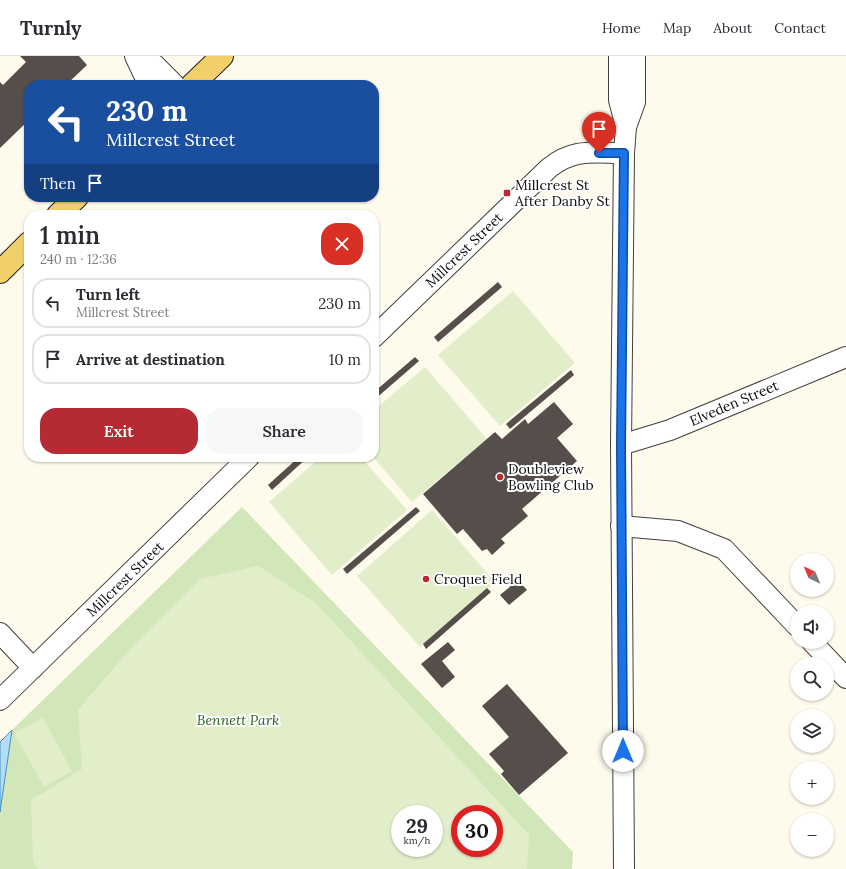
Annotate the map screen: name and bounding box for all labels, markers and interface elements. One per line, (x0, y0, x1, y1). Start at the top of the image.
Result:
text: Turnly (20, 16, 82, 40)
text: Home (602, 19, 641, 37)
text: Map (663, 19, 691, 37)
text: About (713, 19, 752, 37)
text: Contact (774, 19, 826, 37)
text: 230 m (106, 93, 188, 129)
icon: left (40, 96, 92, 148)
pin (582, 112, 616, 153)
icon: arrive (588, 118, 610, 140)
text: Millcrest Street (106, 128, 235, 151)
icon: arrive (84, 172, 106, 194)
text: Then (40, 174, 76, 193)
place label: Millcrest St After Danby St (514, 176, 610, 210)
marker: Millcrest St After Danby St (502, 188, 512, 198)
street label: Millcrest Street (422, 208, 507, 291)
text: 1 min (40, 220, 100, 251)
button: close (321, 223, 363, 265)
text: 240 m · 12:36 (40, 251, 117, 268)
text: Turn left (76, 285, 140, 304)
icon: left (42, 292, 64, 314)
text: 230 m (318, 294, 361, 313)
text: Millcrest Street (76, 304, 169, 321)
icon: arrive (42, 348, 64, 370)
text: Arrive at destination (76, 350, 225, 369)
text: 10 m (329, 350, 361, 369)
street label: Elveden Street (687, 376, 782, 430)
button: Exit (40, 408, 198, 454)
button: Share (206, 408, 363, 454)
place label: Doubleview Bowling Club (508, 460, 594, 494)
marker: Doubleview Bowling Club (495, 472, 505, 482)
street label: Millcrest Street (83, 537, 168, 620)
north arrow (790, 553, 834, 597)
map controls (790, 553, 834, 857)
place label: Croquet Field (434, 570, 522, 588)
marker: Croquet Field (421, 574, 431, 584)
button: sound (790, 605, 834, 649)
button: search (790, 657, 834, 701)
button: layers (790, 709, 834, 753)
park label: Bennett Park (197, 711, 279, 729)
position arrow (602, 730, 644, 772)
button: + (790, 761, 834, 805)
speed limit sign: 30 (451, 805, 503, 857)
text: 29 (406, 813, 428, 838)
button: − (790, 813, 834, 857)
text: km/h (403, 834, 431, 847)

